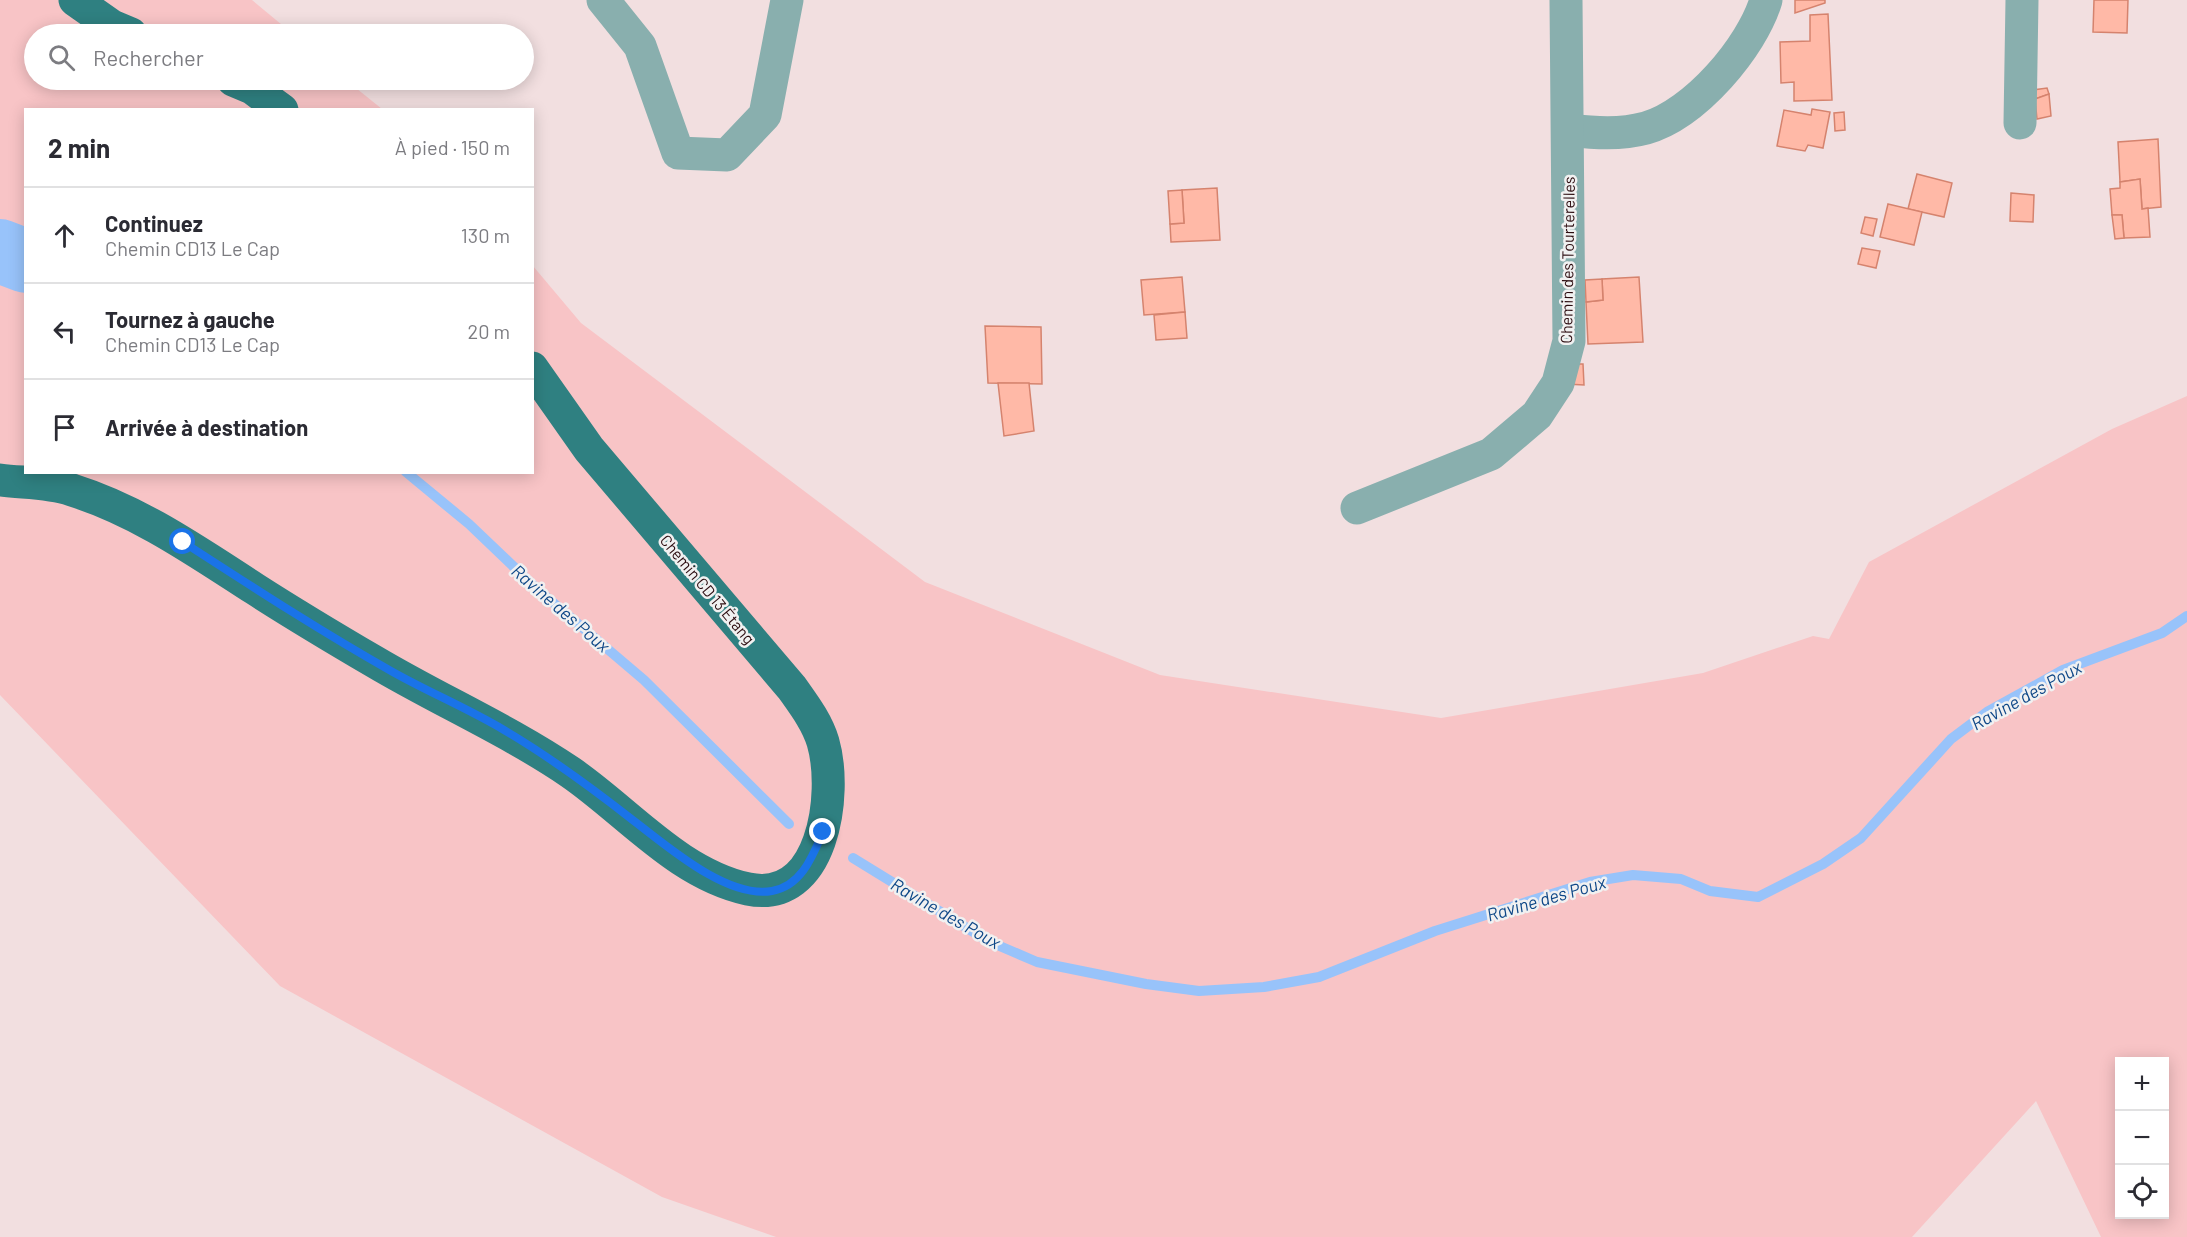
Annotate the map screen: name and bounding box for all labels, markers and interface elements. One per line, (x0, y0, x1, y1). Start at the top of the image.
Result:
search box (24, 24, 534, 90)
icon: search (45, 41, 78, 74)
text: Rechercher (93, 44, 204, 70)
text: 2 min (48, 132, 110, 163)
text: À pied · 150 m (395, 135, 510, 159)
street label: Chemin des Tourterelles (1556, 176, 1578, 344)
text: Continuez (105, 210, 203, 236)
icon: ahead (48, 219, 81, 252)
text: 130 m (461, 223, 510, 247)
text: Chemin CD13 Le Cap (105, 236, 280, 260)
text: Tournez à gauche (105, 306, 275, 332)
icon: left (48, 315, 81, 348)
text: 20 m (467, 319, 510, 343)
text: Chemin CD13 Le Cap (105, 332, 280, 356)
icon: arrive (48, 411, 81, 444)
text: Arrivée à destination (105, 414, 308, 440)
route start (169, 528, 195, 554)
street label: Chemin CD 13 Étang (657, 531, 759, 647)
water label: Ravine des Poux (507, 559, 615, 657)
water label: Ravine des Poux (1967, 655, 2086, 734)
route end (809, 818, 835, 844)
water label: Ravine des Poux (1484, 870, 1609, 926)
water label: Ravine des Poux (887, 873, 1005, 954)
map controls (2115, 1057, 2169, 1219)
button: + (2115, 1057, 2169, 1111)
button: − (2115, 1111, 2169, 1165)
button: locate (2115, 1165, 2169, 1219)

